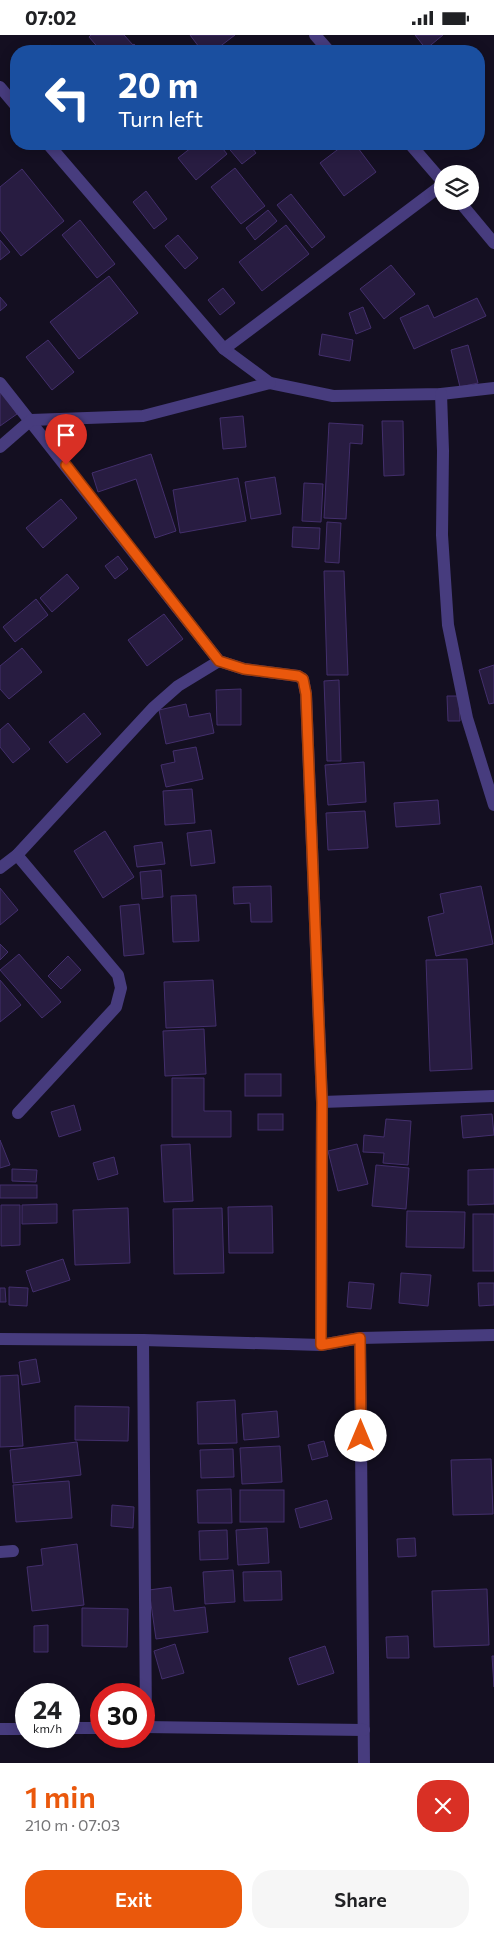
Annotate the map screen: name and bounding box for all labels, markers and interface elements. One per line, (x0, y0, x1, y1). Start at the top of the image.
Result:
text: 07:02 (25, 6, 76, 29)
text: 20 m (118, 62, 198, 105)
icon: left (35, 65, 100, 130)
text: Turn left (118, 105, 203, 132)
map controls (434, 165, 479, 210)
button: layers (434, 165, 479, 210)
pin (45, 414, 87, 465)
icon: arrive (52, 421, 80, 449)
position arrow (334, 1409, 386, 1461)
speed limit sign: 30 (90, 1683, 155, 1748)
text: 24 (33, 1694, 62, 1724)
text: km/h (33, 1721, 62, 1735)
text: 1 min (25, 1777, 96, 1814)
button: close (417, 1780, 469, 1832)
text: 210 m · 07:03 (25, 1815, 120, 1834)
button: Exit (25, 1870, 242, 1928)
button: Share (252, 1870, 469, 1928)

